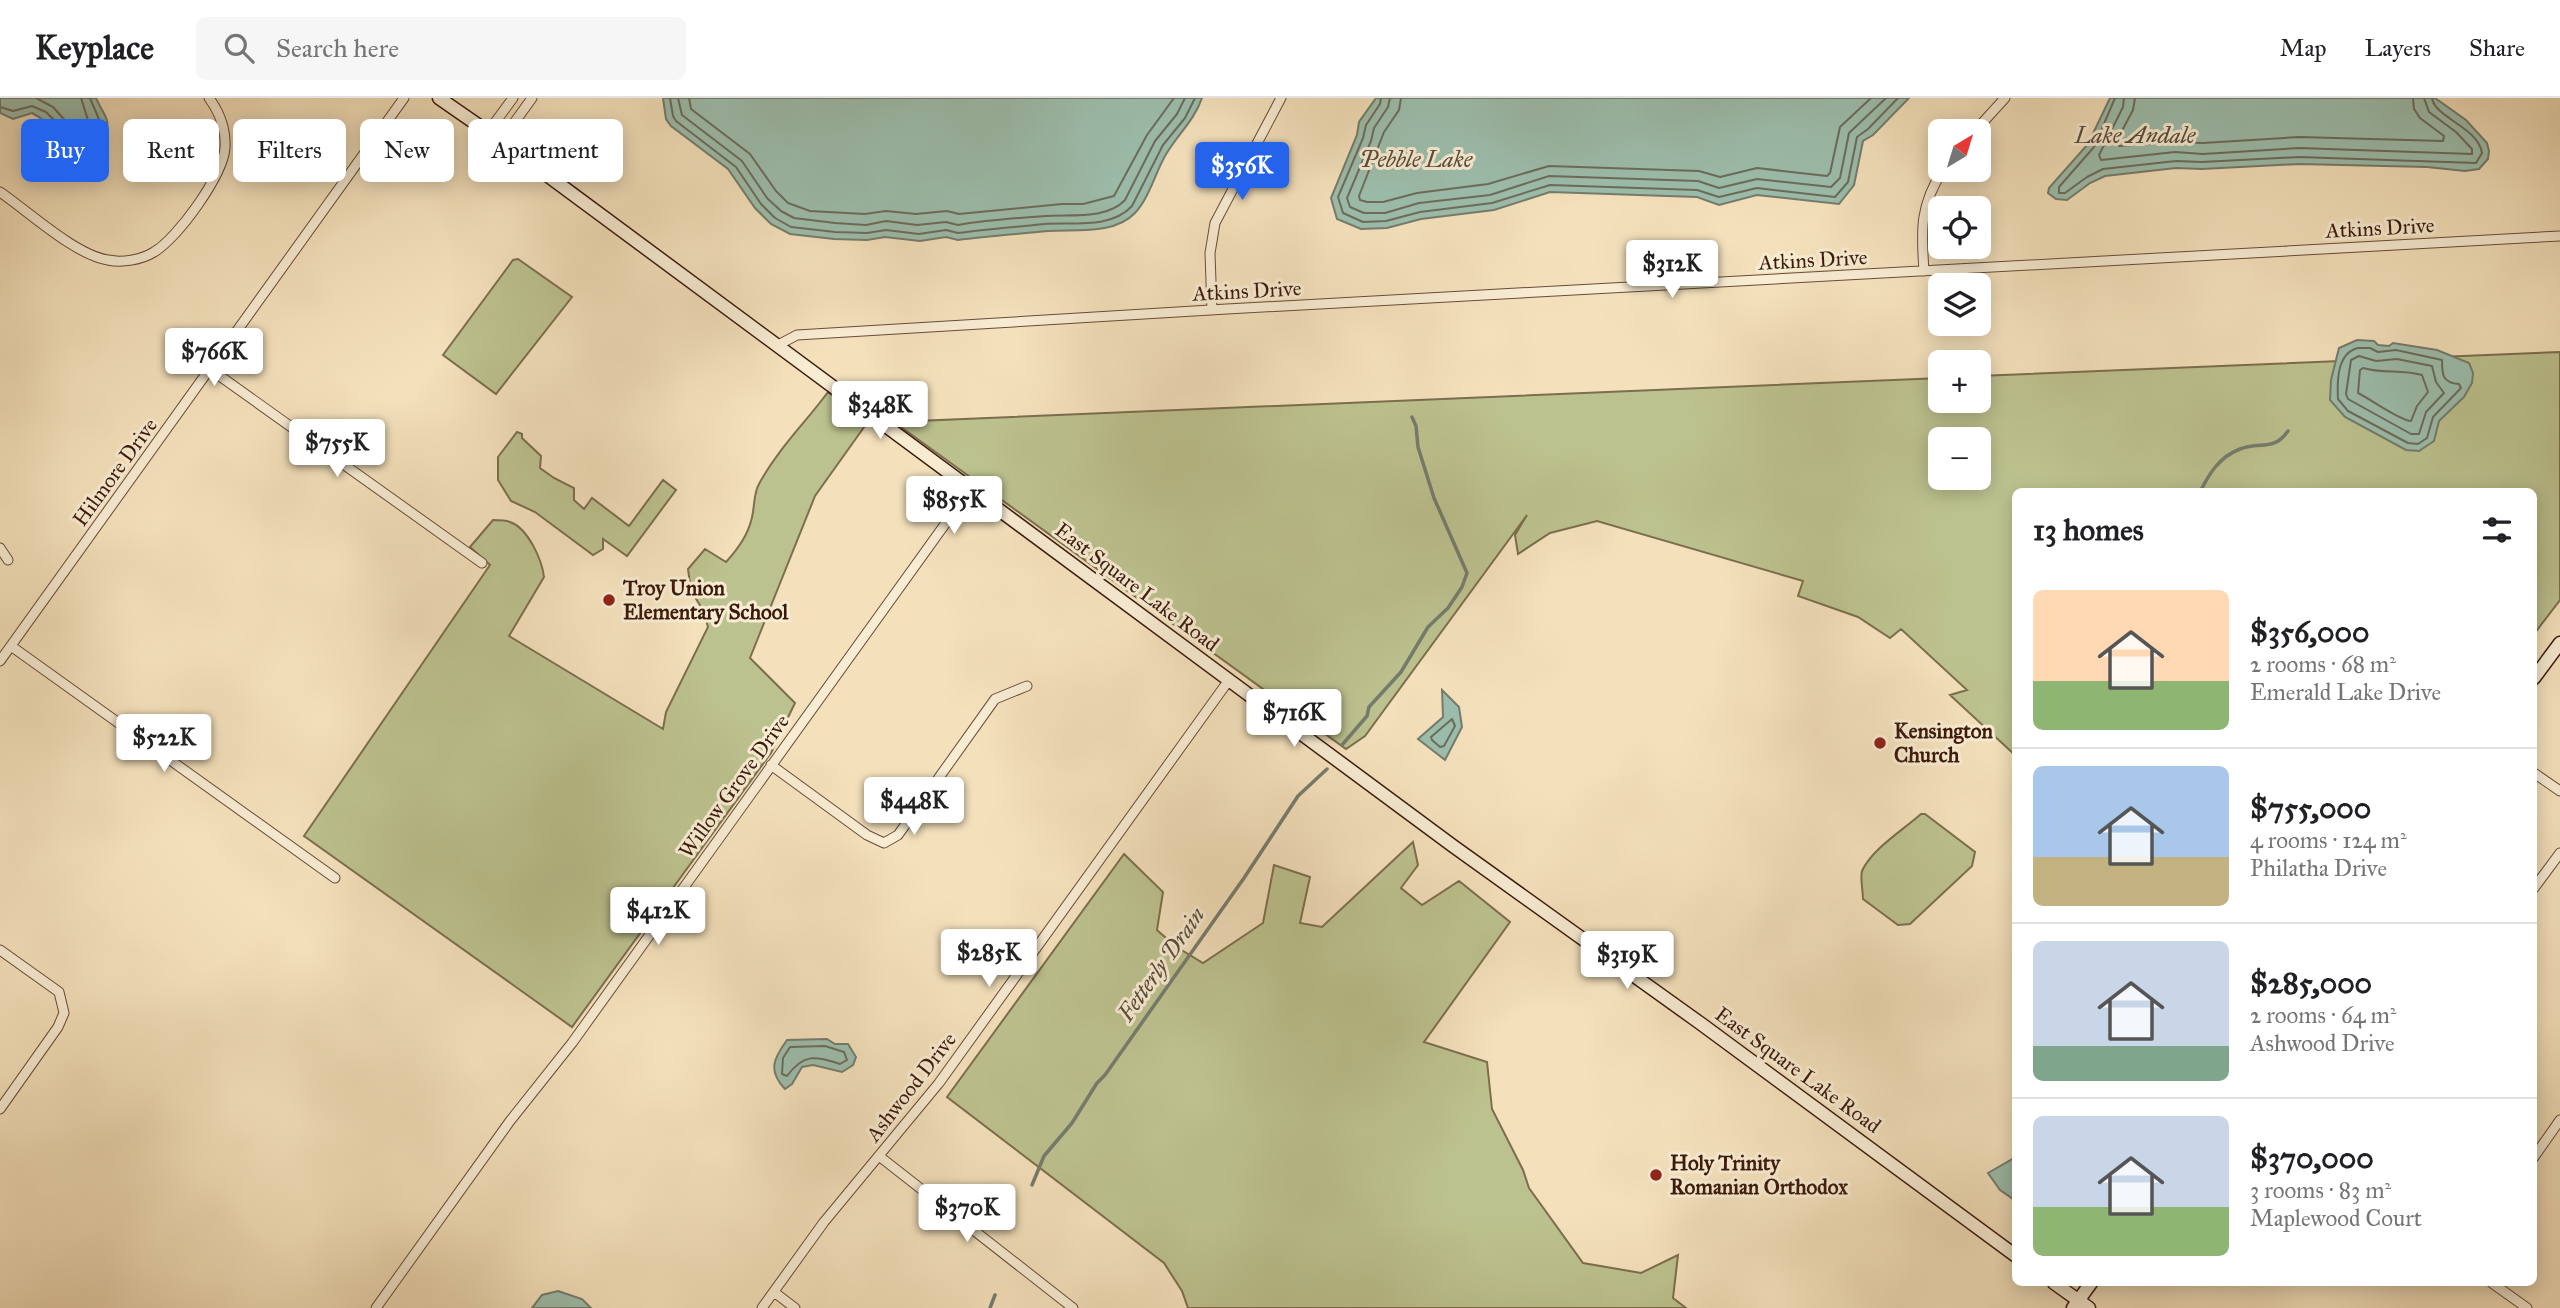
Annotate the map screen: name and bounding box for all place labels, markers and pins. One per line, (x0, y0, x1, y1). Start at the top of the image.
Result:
pin: $356K (1193, 142, 1291, 202)
pin: $312K (1623, 240, 1721, 300)
pin: $766K (165, 328, 263, 388)
pin: $348K (831, 382, 929, 441)
pin: $755K (288, 420, 386, 479)
pin: $855K (905, 476, 1003, 536)
place label: Troy Union Elementary School (622, 575, 789, 625)
marker: Troy Union Elementary School (601, 592, 617, 608)
pin: $716K (1245, 690, 1343, 749)
pin: $522K (115, 714, 213, 774)
place label: Kensington Church (1894, 718, 1994, 768)
marker: Kensington Church (1872, 735, 1888, 751)
pin: $448K (865, 778, 963, 837)
pin: $412K (609, 888, 707, 947)
pin: $285K (940, 930, 1038, 989)
pin: $319K (1578, 932, 1676, 991)
place label: Holy Trinity Romanian Orthodox (1670, 1150, 1848, 1200)
marker: Holy Trinity Romanian Orthodox (1648, 1167, 1664, 1183)
pin: $370K (918, 1184, 1016, 1244)

